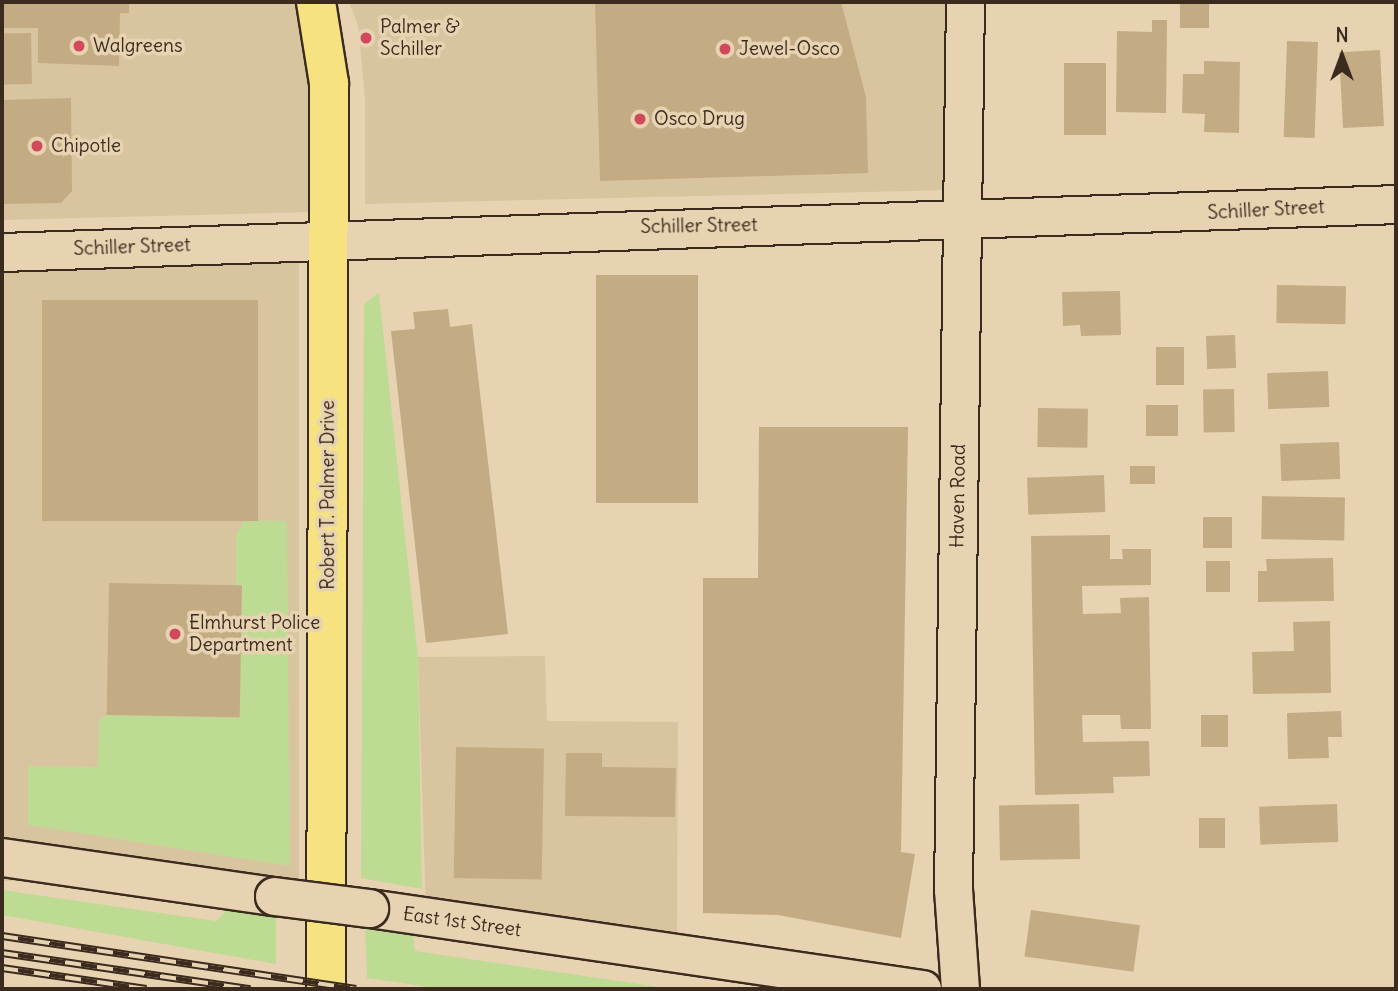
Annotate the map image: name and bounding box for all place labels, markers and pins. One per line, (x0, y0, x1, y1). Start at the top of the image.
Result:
place label: Palmer & Schiller (380, 16, 460, 60)
marker: Palmer & Schiller (358, 30, 374, 46)
place label: Walgreens (93, 35, 183, 57)
marker: Walgreens (71, 38, 87, 54)
place label: Jewel-Osco (739, 38, 840, 60)
marker: Jewel-Osco (717, 41, 733, 57)
place label: Osco Drug (654, 108, 745, 130)
marker: Osco Drug (632, 111, 648, 127)
place label: Chipotle (51, 135, 121, 157)
marker: Chipotle (29, 138, 45, 154)
place label: Elmhurst Police Department (189, 612, 320, 656)
marker: Elmhurst Police Department (167, 626, 183, 642)

